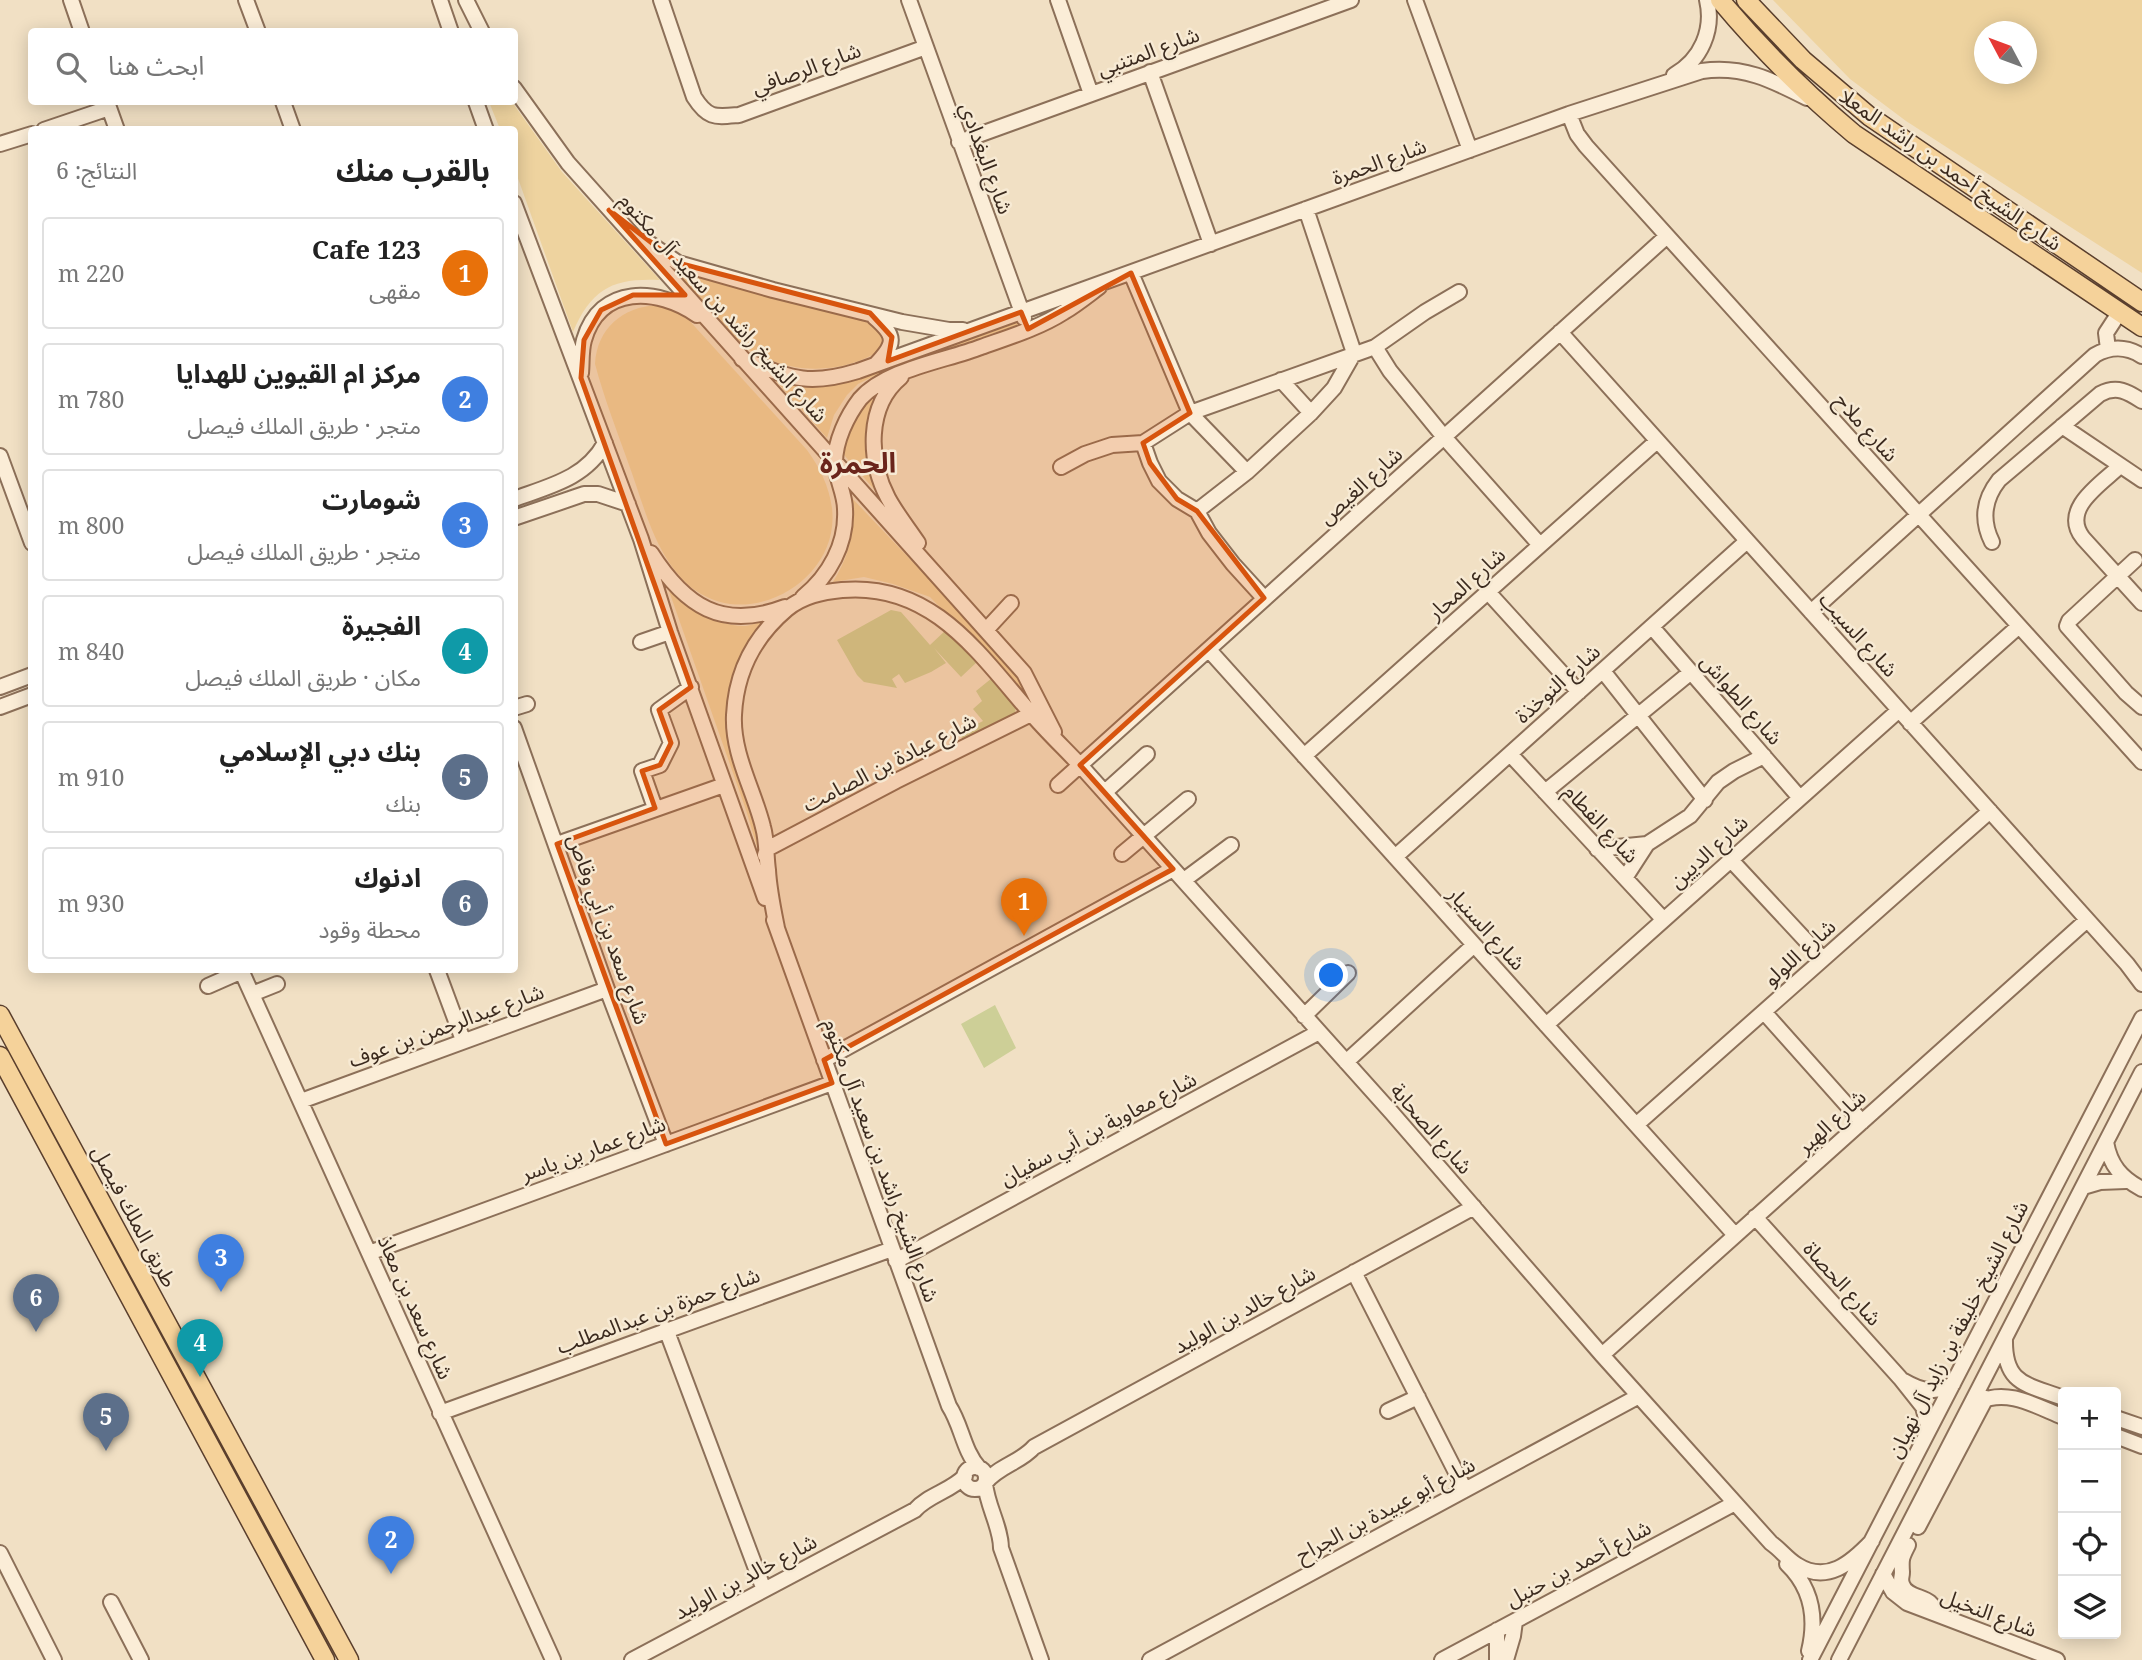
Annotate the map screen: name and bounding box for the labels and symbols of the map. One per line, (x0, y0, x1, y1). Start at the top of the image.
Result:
street label: شارع المتنبي (1093, 20, 1204, 85)
north arrow (1974, 21, 2037, 84)
street label: شارع الرصافي (747, 35, 866, 103)
street label: شارع الشيخ أحمد بن راشد المعلا (1833, 81, 2068, 258)
street label: شارع البغدادي (951, 98, 1020, 219)
street label: شارع الحمرة (1328, 131, 1431, 193)
street label: شارع الشيخ راشد بن سعيد آل مكتوم (611, 186, 835, 430)
street label: شارع ملاح (1827, 387, 1905, 469)
street label: شارع الغيص (1312, 440, 1409, 532)
district label: الحمرة (820, 443, 896, 481)
street label: شارع المحار (1420, 540, 1512, 628)
street label: شارع السيب (1812, 585, 1905, 684)
street label: شارع النوخذة (1508, 637, 1607, 730)
street label: شارع الطواش (1693, 648, 1789, 752)
street label: شارع عبادة بن الصامت (797, 706, 981, 820)
street label: شارع الفطام (1556, 777, 1646, 871)
street label: شارع الديين (1662, 808, 1755, 895)
street label: شارع سعد بن أبي وقاص (559, 830, 656, 1029)
pin: 1 (1001, 878, 1047, 936)
street label: شارع السنيار (1440, 879, 1532, 977)
street label: شارع اللولو (1757, 912, 1843, 993)
your location (1314, 958, 1348, 992)
street label: شارع عبدالرحمن بن عوف (344, 977, 548, 1075)
street label: شارع الشيخ راشد بن سعيد آل مكتوم (815, 1014, 946, 1307)
street label: شارع معاوية بن أبي سفيان (995, 1064, 1203, 1194)
street label: شارع الصحابة (1383, 1077, 1479, 1181)
street label: شارع الهير (1790, 1083, 1873, 1162)
street label: شارع عمار بن ياسر (516, 1109, 670, 1189)
street label: طريق الملك فيصل (86, 1140, 184, 1292)
street label: شارع الشيخ خليفة بن زايد آل نهيان (1880, 1196, 2036, 1463)
street label: شارع سعد بن معاذ (370, 1231, 460, 1384)
pin: 3 (198, 1234, 244, 1292)
street label: شارع الحصاة (1796, 1235, 1888, 1333)
street label: شارع خالد بن الوليد (1168, 1258, 1321, 1361)
street label: شارع حمزة بن عبدالمطلب (552, 1260, 764, 1362)
pin: 6 (13, 1274, 59, 1332)
pin: 4 (177, 1319, 223, 1377)
pin: 5 (83, 1393, 129, 1451)
street label: شارع أبو عبيدة بن الجراح (1290, 1450, 1481, 1570)
street label: شارع أحمد بن حنبل (1500, 1513, 1657, 1615)
pin: 2 (368, 1516, 414, 1574)
street label: شارع خالد بن الوليد (669, 1526, 822, 1627)
street label: شارع النخيل (1936, 1581, 2041, 1645)

